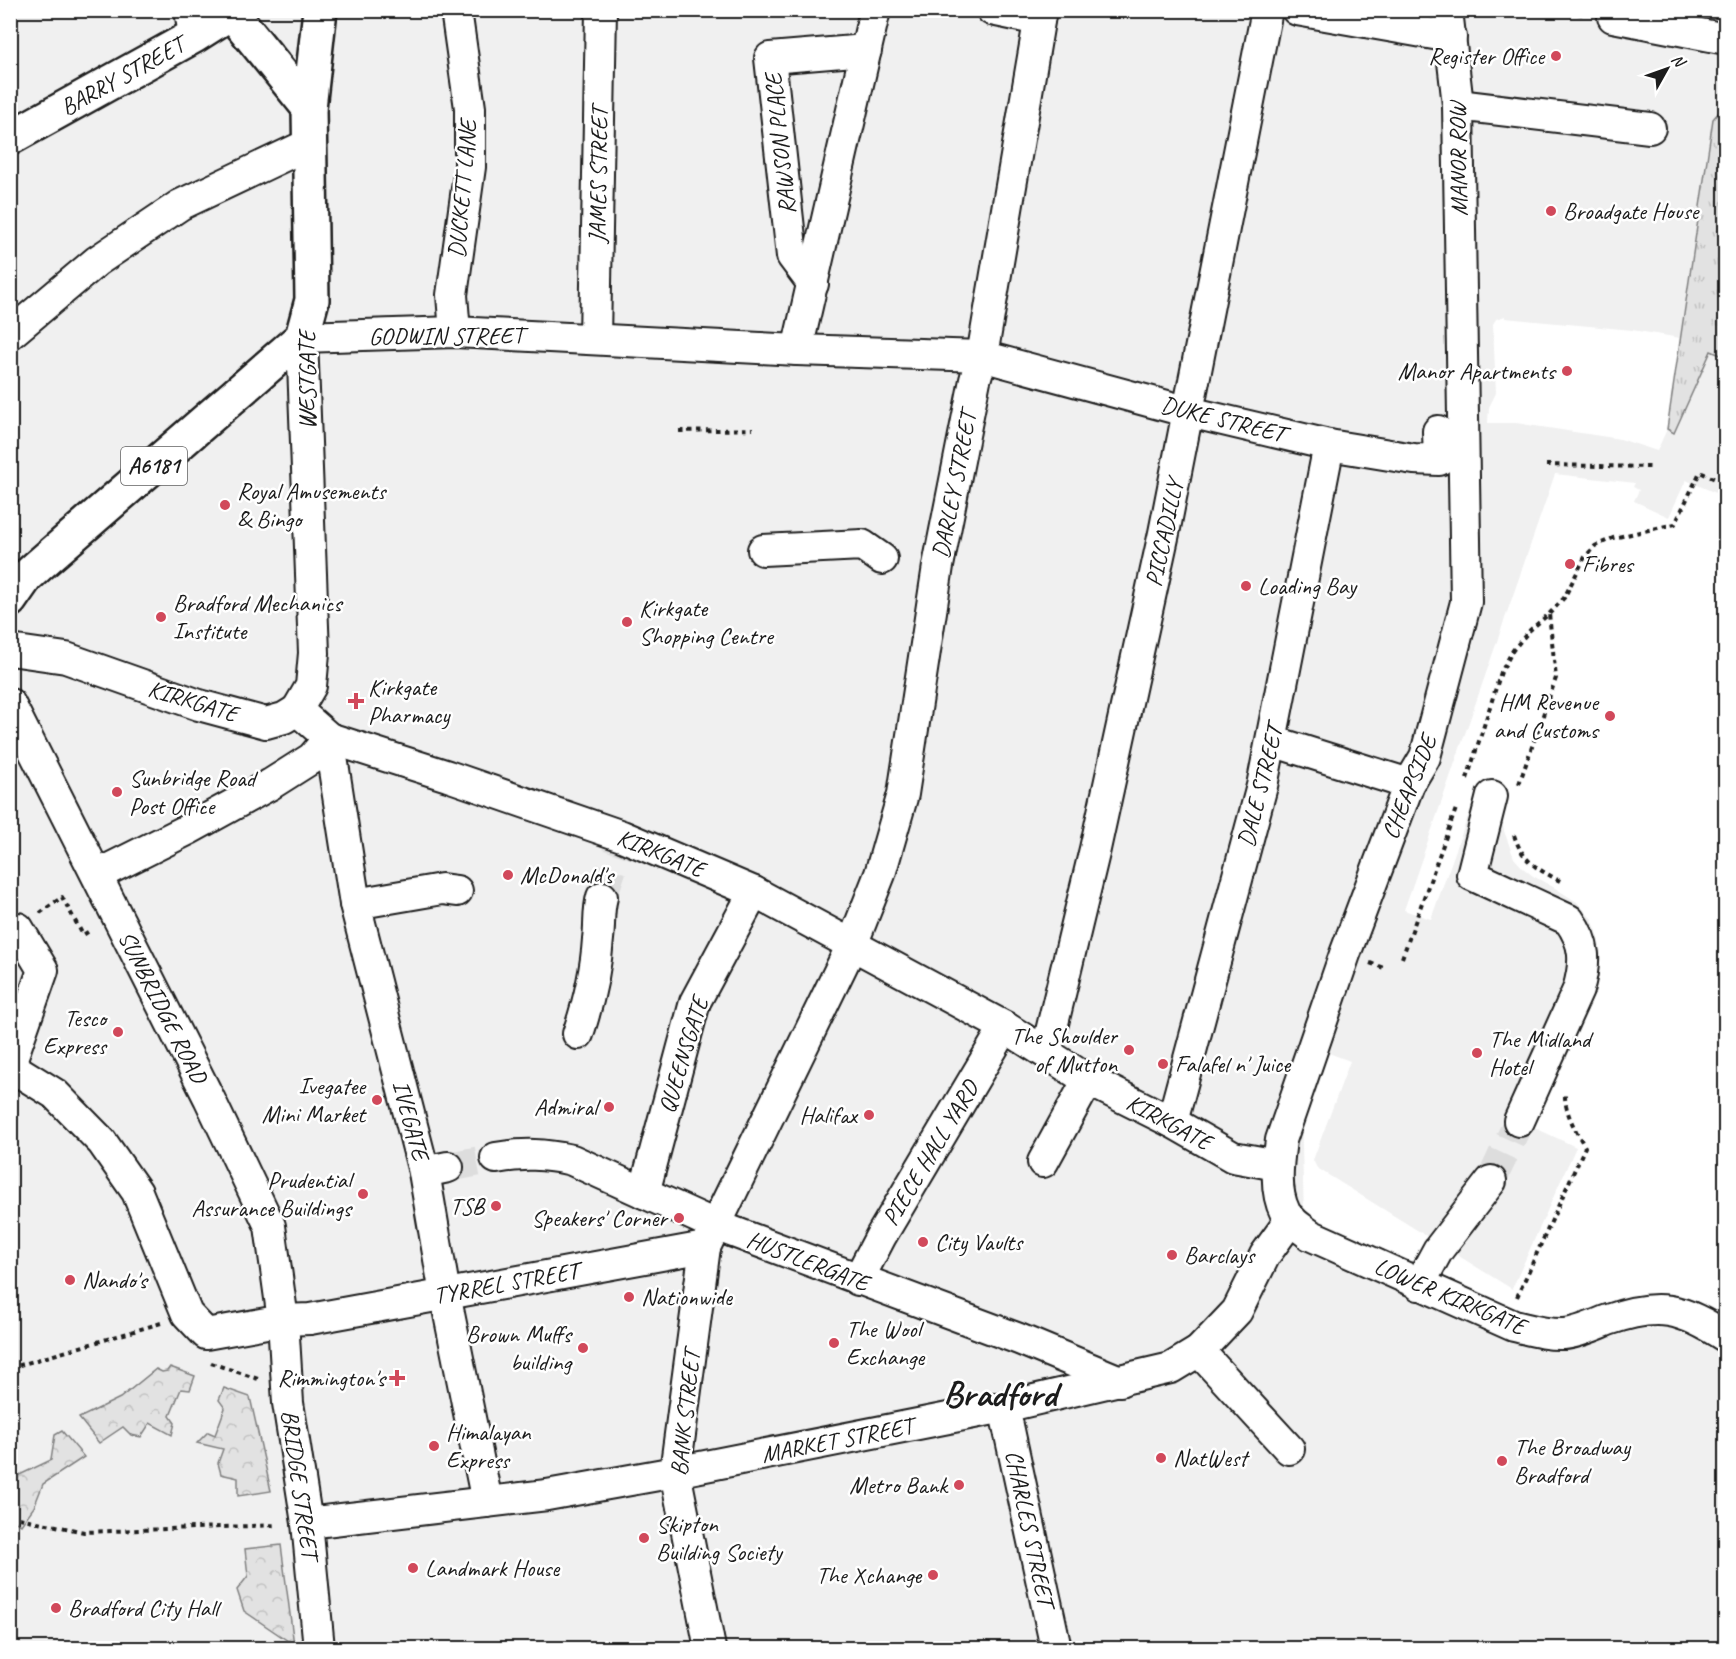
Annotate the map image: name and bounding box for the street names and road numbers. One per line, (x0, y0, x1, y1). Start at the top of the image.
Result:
street label: BARRY STREET (55, 27, 194, 122)
street label: RAWSON PLACE (757, 69, 802, 216)
street label: MANOR ROW (1442, 99, 1474, 216)
street label: JAMES STREET (582, 102, 614, 244)
street label: DUCKETT LANE (441, 116, 483, 259)
street label: GODWIN STREET (369, 321, 529, 351)
street label: WESTGATE (292, 328, 322, 429)
street label: DUKE STREET (1158, 389, 1294, 450)
street label: DARLEY STREET (925, 404, 984, 561)
road number: A6181 (121, 447, 187, 485)
street label: PICCADILLY (1138, 472, 1191, 589)
street label: KIRKGATE (145, 673, 244, 730)
street label: DALE STREET (1230, 716, 1291, 850)
street label: CHEAPSIDE (1375, 728, 1445, 843)
street label: KIRKGATE (613, 822, 712, 885)
street label: SUNBRIDGE ROAD (112, 926, 215, 1090)
street label: QUEENSGATE (651, 991, 716, 1117)
street label: PIECE HALL YARD (875, 1073, 986, 1231)
street label: IVEGATE (386, 1077, 437, 1166)
street label: KIRKGATE (1121, 1087, 1219, 1158)
street label: HUSTLERGATE (743, 1224, 876, 1299)
street label: LOWER KIRKGATE (1370, 1251, 1533, 1342)
street label: TYRREL STREET (431, 1254, 587, 1311)
street label: BANK STREET (663, 1344, 707, 1477)
street label: BRIDGE STREET (275, 1408, 326, 1566)
street label: MARKET STREET (759, 1409, 921, 1469)
street label: CHARLES STREET (999, 1447, 1062, 1615)

